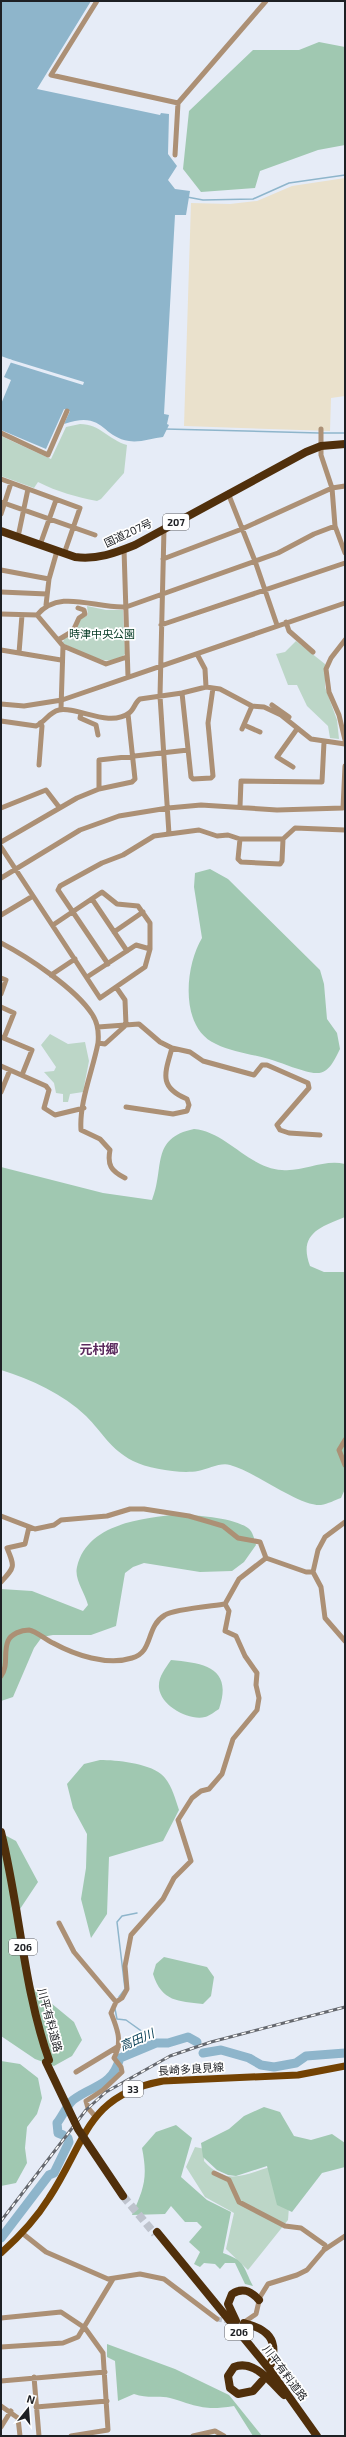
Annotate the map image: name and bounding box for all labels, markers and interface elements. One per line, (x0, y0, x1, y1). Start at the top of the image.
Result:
road number: 207 (163, 514, 189, 530)
street label: 国道207号 (102, 516, 154, 549)
park label: 時津中央公園 (69, 627, 135, 640)
district label: 元村郷 (79, 1341, 119, 1357)
road number: 206 (9, 1939, 37, 1955)
street label: 川平有料道路 (36, 1986, 65, 2053)
water label: 高田川 (117, 2025, 158, 2053)
street label: 長崎多良見線 (158, 2060, 224, 2077)
road number: 33 (123, 2081, 143, 2097)
road number: 206 (225, 2324, 253, 2340)
street label: 川平有料道路 (260, 2342, 310, 2403)
north arrow (8, 2389, 48, 2429)
text: N (25, 2392, 37, 2406)

